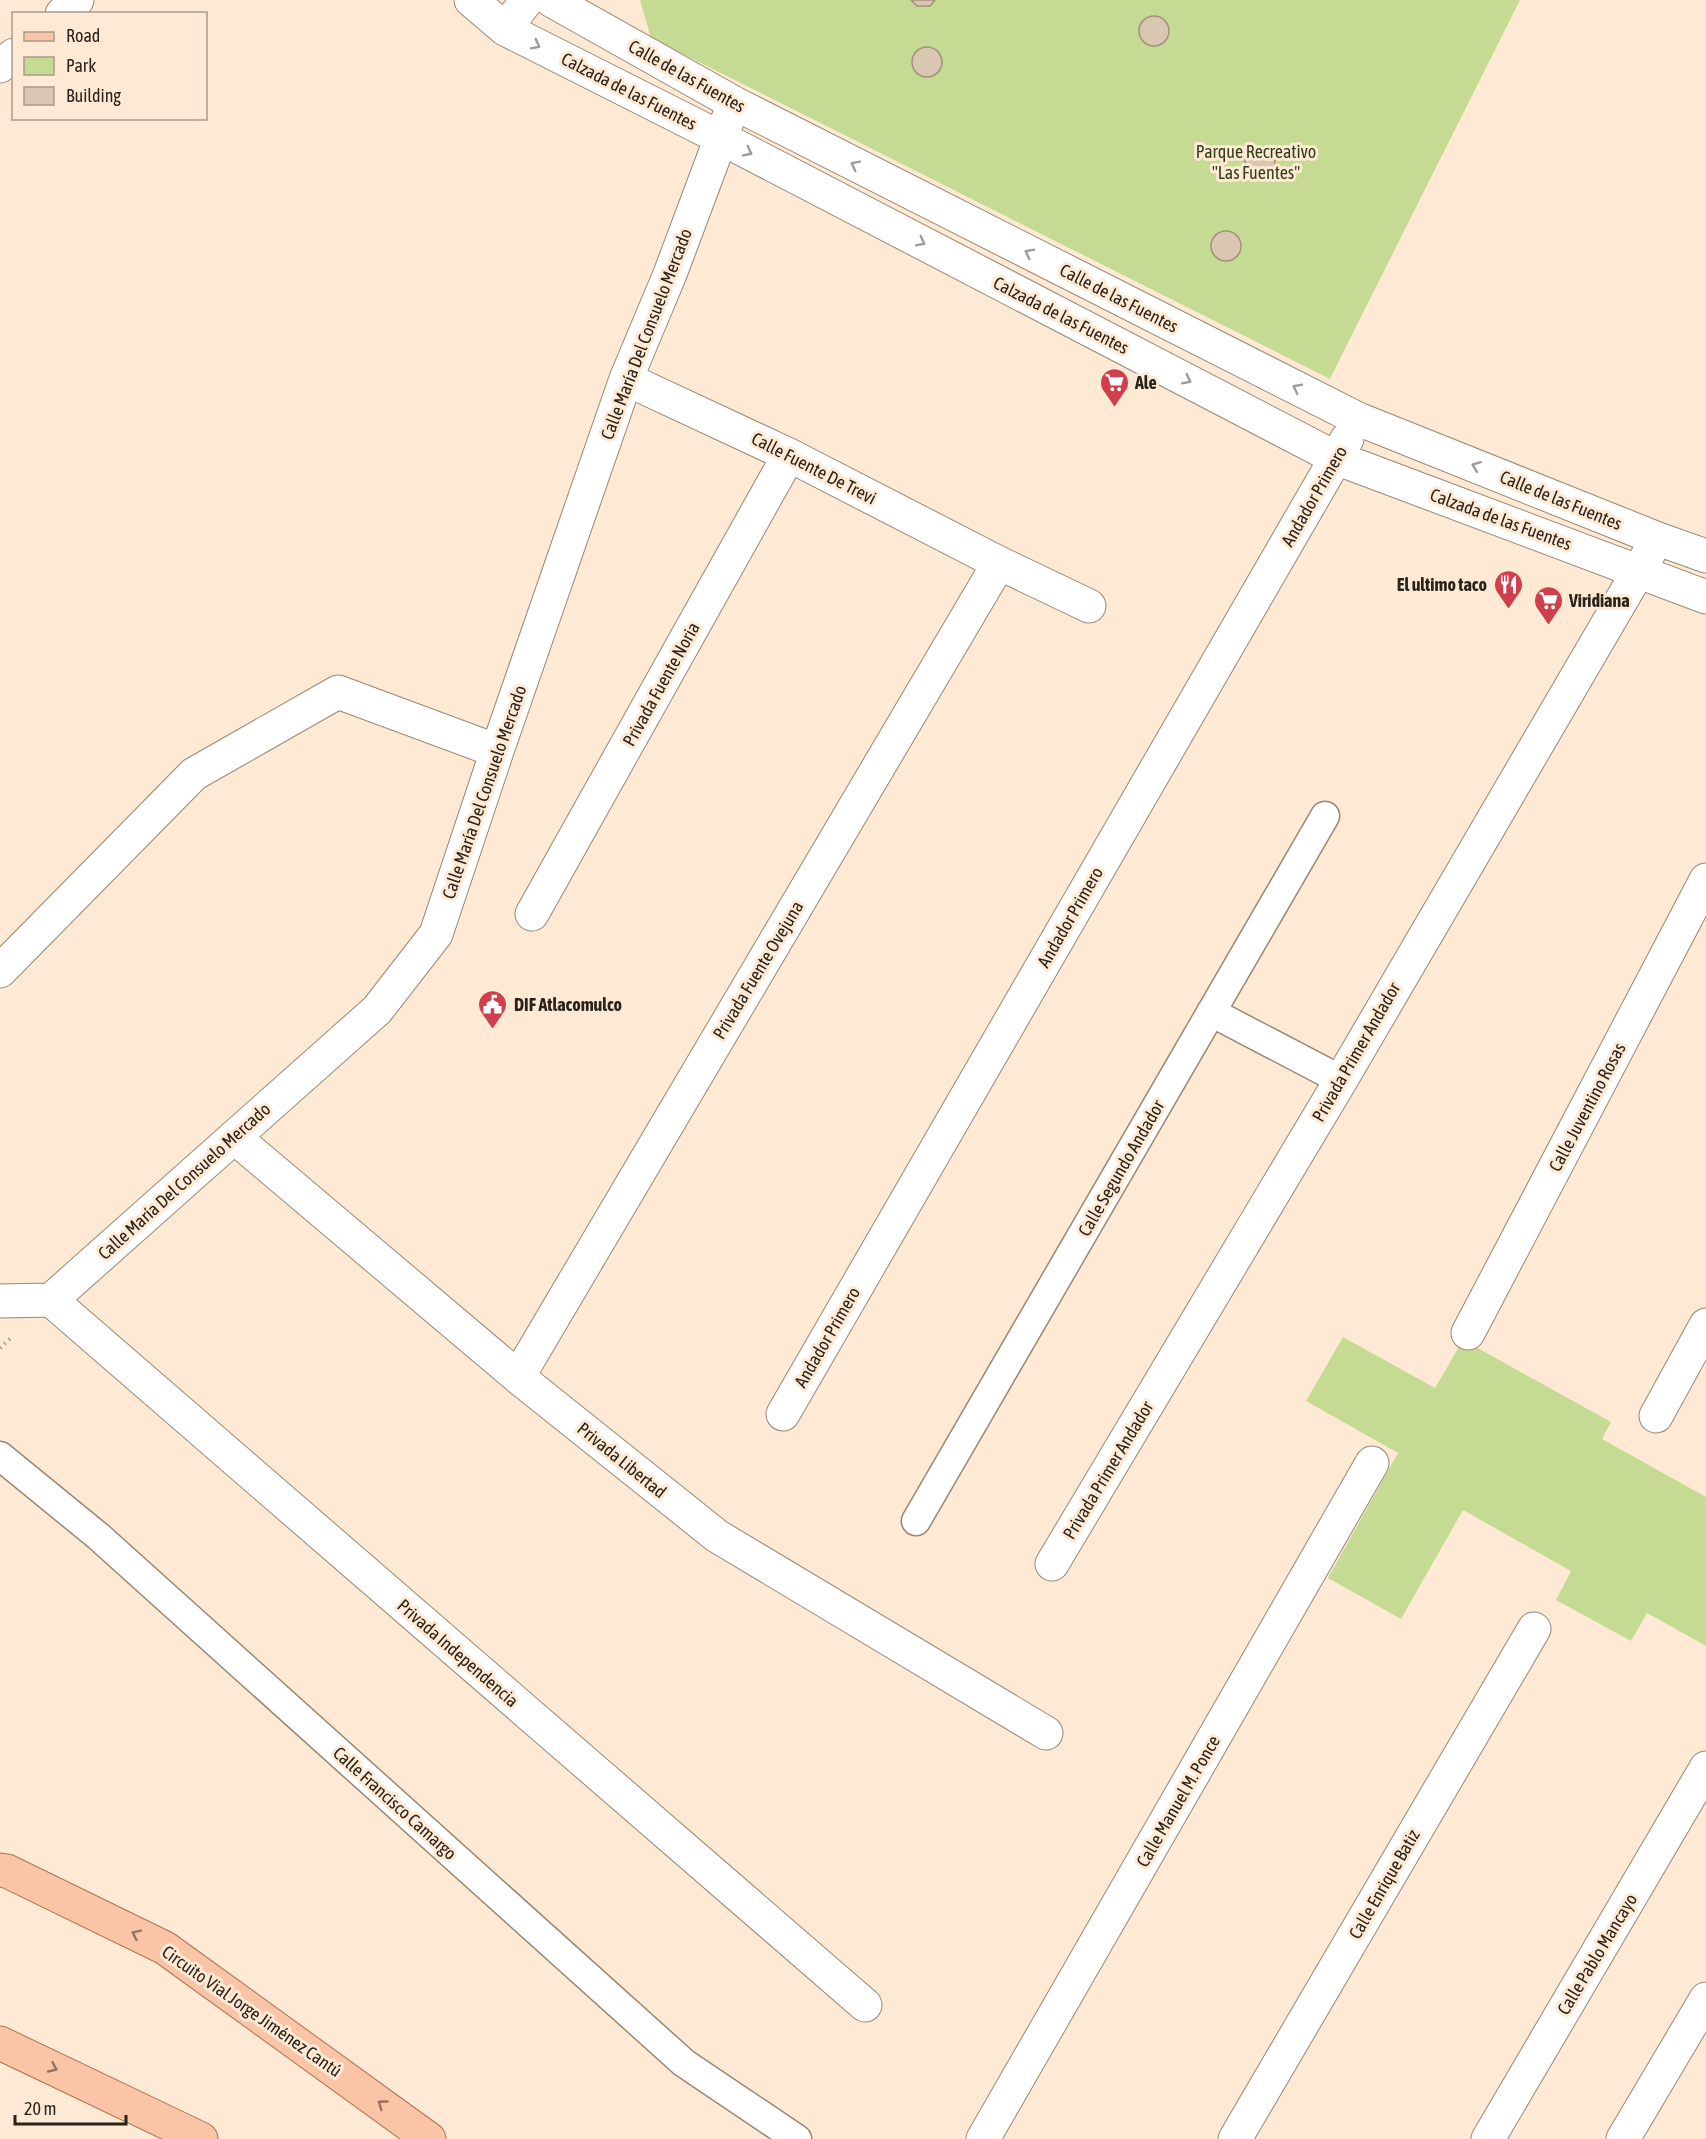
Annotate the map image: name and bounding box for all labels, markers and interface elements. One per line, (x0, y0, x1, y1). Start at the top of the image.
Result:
legend (12, 12, 207, 120)
text: Road (66, 25, 100, 46)
street label: Calle de las Fuentes (625, 35, 749, 117)
one-way arrow (530, 37, 541, 49)
street label: Calzada de las Fuentes (558, 48, 700, 134)
text: Park (66, 55, 96, 76)
text: Building (66, 85, 121, 106)
park label: Parque Recreativo "Las Fuentes" (1196, 141, 1316, 183)
one-way arrow (742, 145, 752, 156)
one-way arrow (851, 161, 862, 172)
street label: Calle María Del Consuelo Mercado (596, 226, 696, 442)
one-way arrow (915, 235, 925, 246)
one-way arrow (1025, 249, 1036, 260)
street label: Calle de las Fuentes (1056, 259, 1182, 337)
street label: Calzada de las Fuentes (990, 272, 1132, 358)
supermarket icon: Ale (1098, 366, 1130, 408)
place label: Ale (1134, 372, 1157, 393)
one-way arrow (1181, 373, 1191, 384)
one-way arrow (1292, 384, 1303, 396)
street label: Calle Fuente De Trevi (748, 428, 880, 508)
street label: Andador Primero (1277, 442, 1351, 550)
one-way arrow (1471, 461, 1482, 473)
street label: Calle de las Fuentes (1497, 466, 1625, 534)
street label: Calzada de las Fuentes (1427, 484, 1575, 554)
restaurant icon: El ultimo taco (1492, 568, 1524, 610)
place label: El ultimo taco (1397, 574, 1487, 595)
supermarket icon: Viridiana (1532, 584, 1564, 626)
place label: Viridiana (1568, 590, 1630, 611)
street label: Privada Fuente Noria (618, 618, 704, 750)
street label: Calle María Del Consuelo Mercado (438, 683, 530, 901)
street label: Andador Primero (1033, 863, 1107, 971)
street label: Privada Fuente Ovejuna (708, 897, 808, 1043)
street label: Privada Primer Andador (1308, 978, 1405, 1125)
public building icon: DIF Atlacomulco (477, 988, 509, 1030)
place label: DIF Atlacomulco (514, 994, 622, 1015)
street label: Calle Juventino Rosas (1544, 1039, 1630, 1175)
street label: Calle Segundo Andador (1074, 1096, 1169, 1240)
street label: Calle María Del Consuelo Mercado (94, 1098, 274, 1264)
street label: Andador Primero (790, 1283, 864, 1391)
street label: Privada Primer Andador (1059, 1397, 1158, 1543)
street label: Privada Libertad (573, 1418, 671, 1502)
street label: Privada Independencia (393, 1595, 523, 1711)
street label: Calle Manuel M. Ponce (1132, 1732, 1224, 1870)
street label: Calle Francisco Camargo (329, 1742, 461, 1864)
street label: Calle Enrique Batiz (1344, 1825, 1424, 1942)
street label: Calle Pablo Mancayo (1553, 1890, 1641, 2018)
one-way arrow (131, 1929, 142, 1941)
street label: Circuito Vial Jorge Jiménez Cantú (158, 1941, 346, 2081)
one-way arrow (46, 2061, 57, 2073)
scale bar (15, 2088, 126, 2126)
text: 20 m (24, 2098, 56, 2119)
one-way arrow (378, 2100, 389, 2111)

